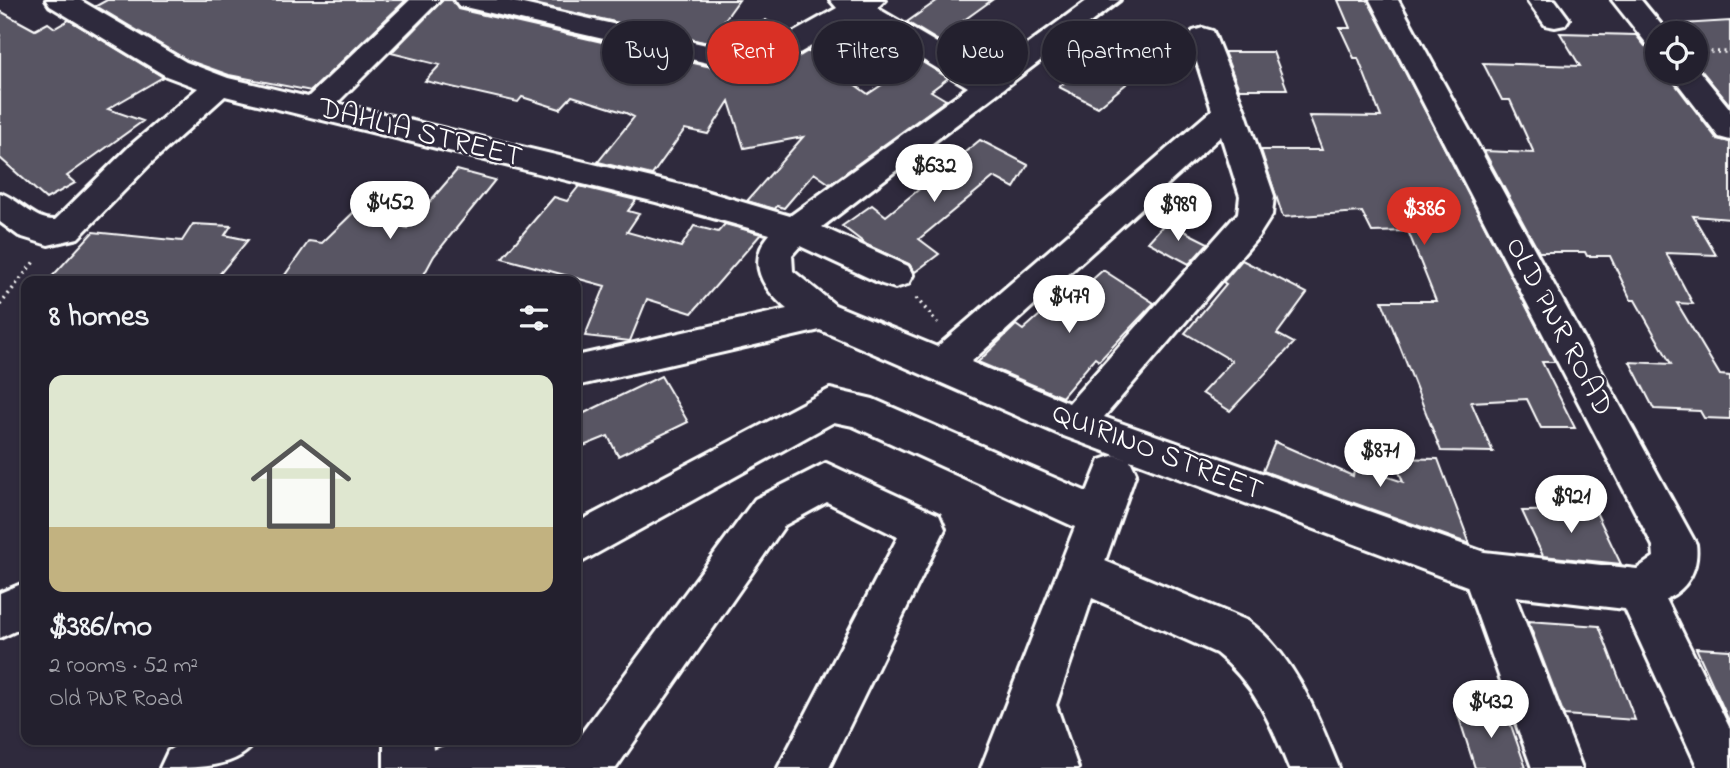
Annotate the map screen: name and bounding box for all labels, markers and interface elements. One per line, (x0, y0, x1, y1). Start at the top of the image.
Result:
chip: Buy (602, 21, 693, 84)
chip: Rent (707, 21, 799, 84)
chip: Filters (813, 21, 923, 84)
chip: New (937, 21, 1028, 84)
chip: Apartment (1042, 21, 1196, 84)
map controls (1645, 21, 1708, 84)
button: locate (1645, 21, 1708, 84)
street label: DAHLIA STREET (312, 87, 527, 181)
pin: $632 (893, 144, 975, 204)
text: $632 (912, 150, 956, 183)
pin: $452 (349, 182, 431, 241)
pin: $989 (1137, 184, 1219, 243)
text: $452 (366, 187, 414, 220)
pin: $386 (1383, 188, 1465, 247)
text: $989 (1160, 189, 1196, 222)
text: $386 (1403, 193, 1445, 226)
street label: OLD PNR ROAD (1492, 230, 1624, 424)
pin: $479 (1028, 276, 1110, 335)
text: $479 (1049, 281, 1089, 314)
text: 8 homes (49, 296, 150, 340)
icon: filters (515, 299, 553, 337)
street label: QUIRINO STREET (1045, 393, 1269, 513)
icon: home (238, 421, 364, 547)
pin: $871 (1339, 430, 1421, 489)
text: $871 (1360, 435, 1400, 468)
pin: $921 (1530, 476, 1612, 535)
text: $921 (1551, 481, 1591, 514)
text: $386/mo (49, 606, 152, 650)
text: 2 rooms · 52 m² (49, 650, 198, 683)
pin: $432 (1450, 680, 1532, 740)
text: Old PNR Road (49, 683, 183, 716)
text: $432 (1469, 686, 1513, 719)

